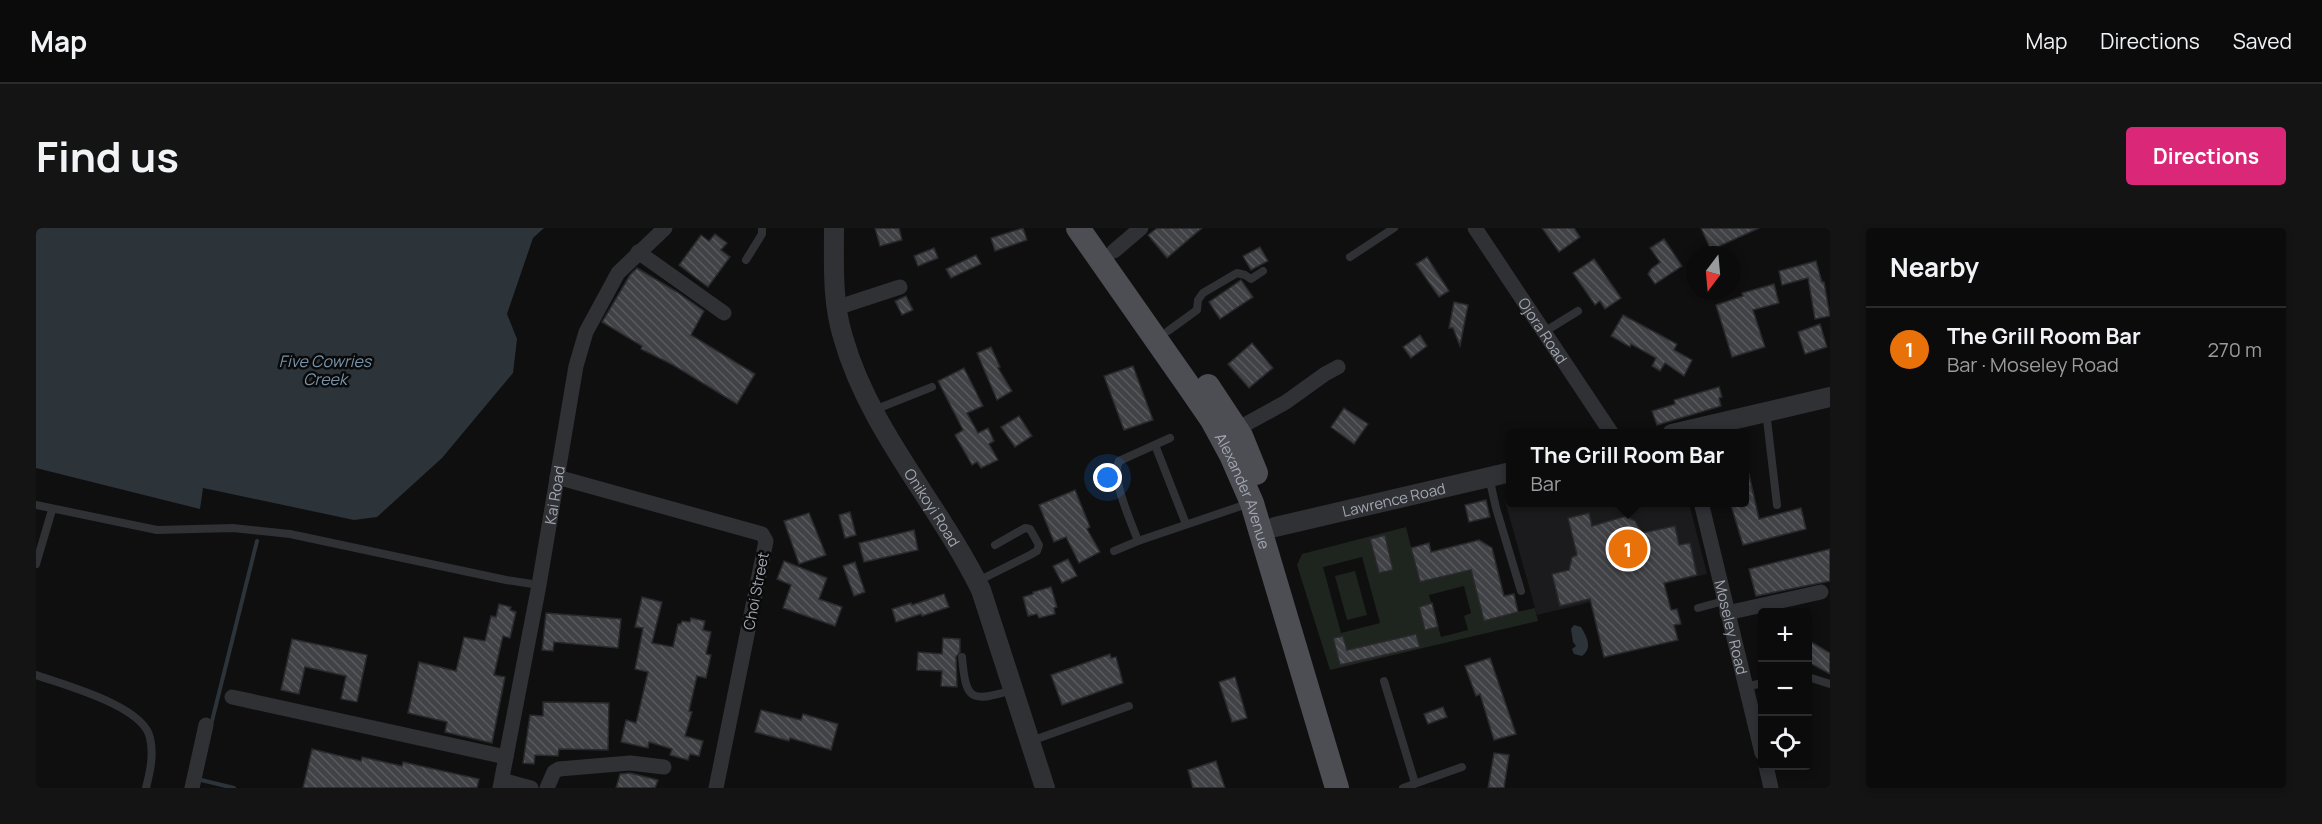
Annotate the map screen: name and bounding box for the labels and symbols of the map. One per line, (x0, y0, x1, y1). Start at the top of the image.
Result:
north arrow (1686, 246, 1740, 300)
street label: Ojora Road (1513, 293, 1573, 368)
water label: Five Cowries Creek (279, 350, 373, 390)
street label: Alexander Avenue (1210, 429, 1276, 552)
your location (1093, 463, 1122, 492)
street label: Kai Road (539, 464, 570, 526)
street label: Onikoyi Road (900, 464, 965, 550)
street label: Lawrence Road (1340, 477, 1448, 521)
pin: 1 (1608, 526, 1648, 572)
street label: Choi Street (738, 550, 774, 632)
street label: Moseley Road (1710, 578, 1753, 677)

